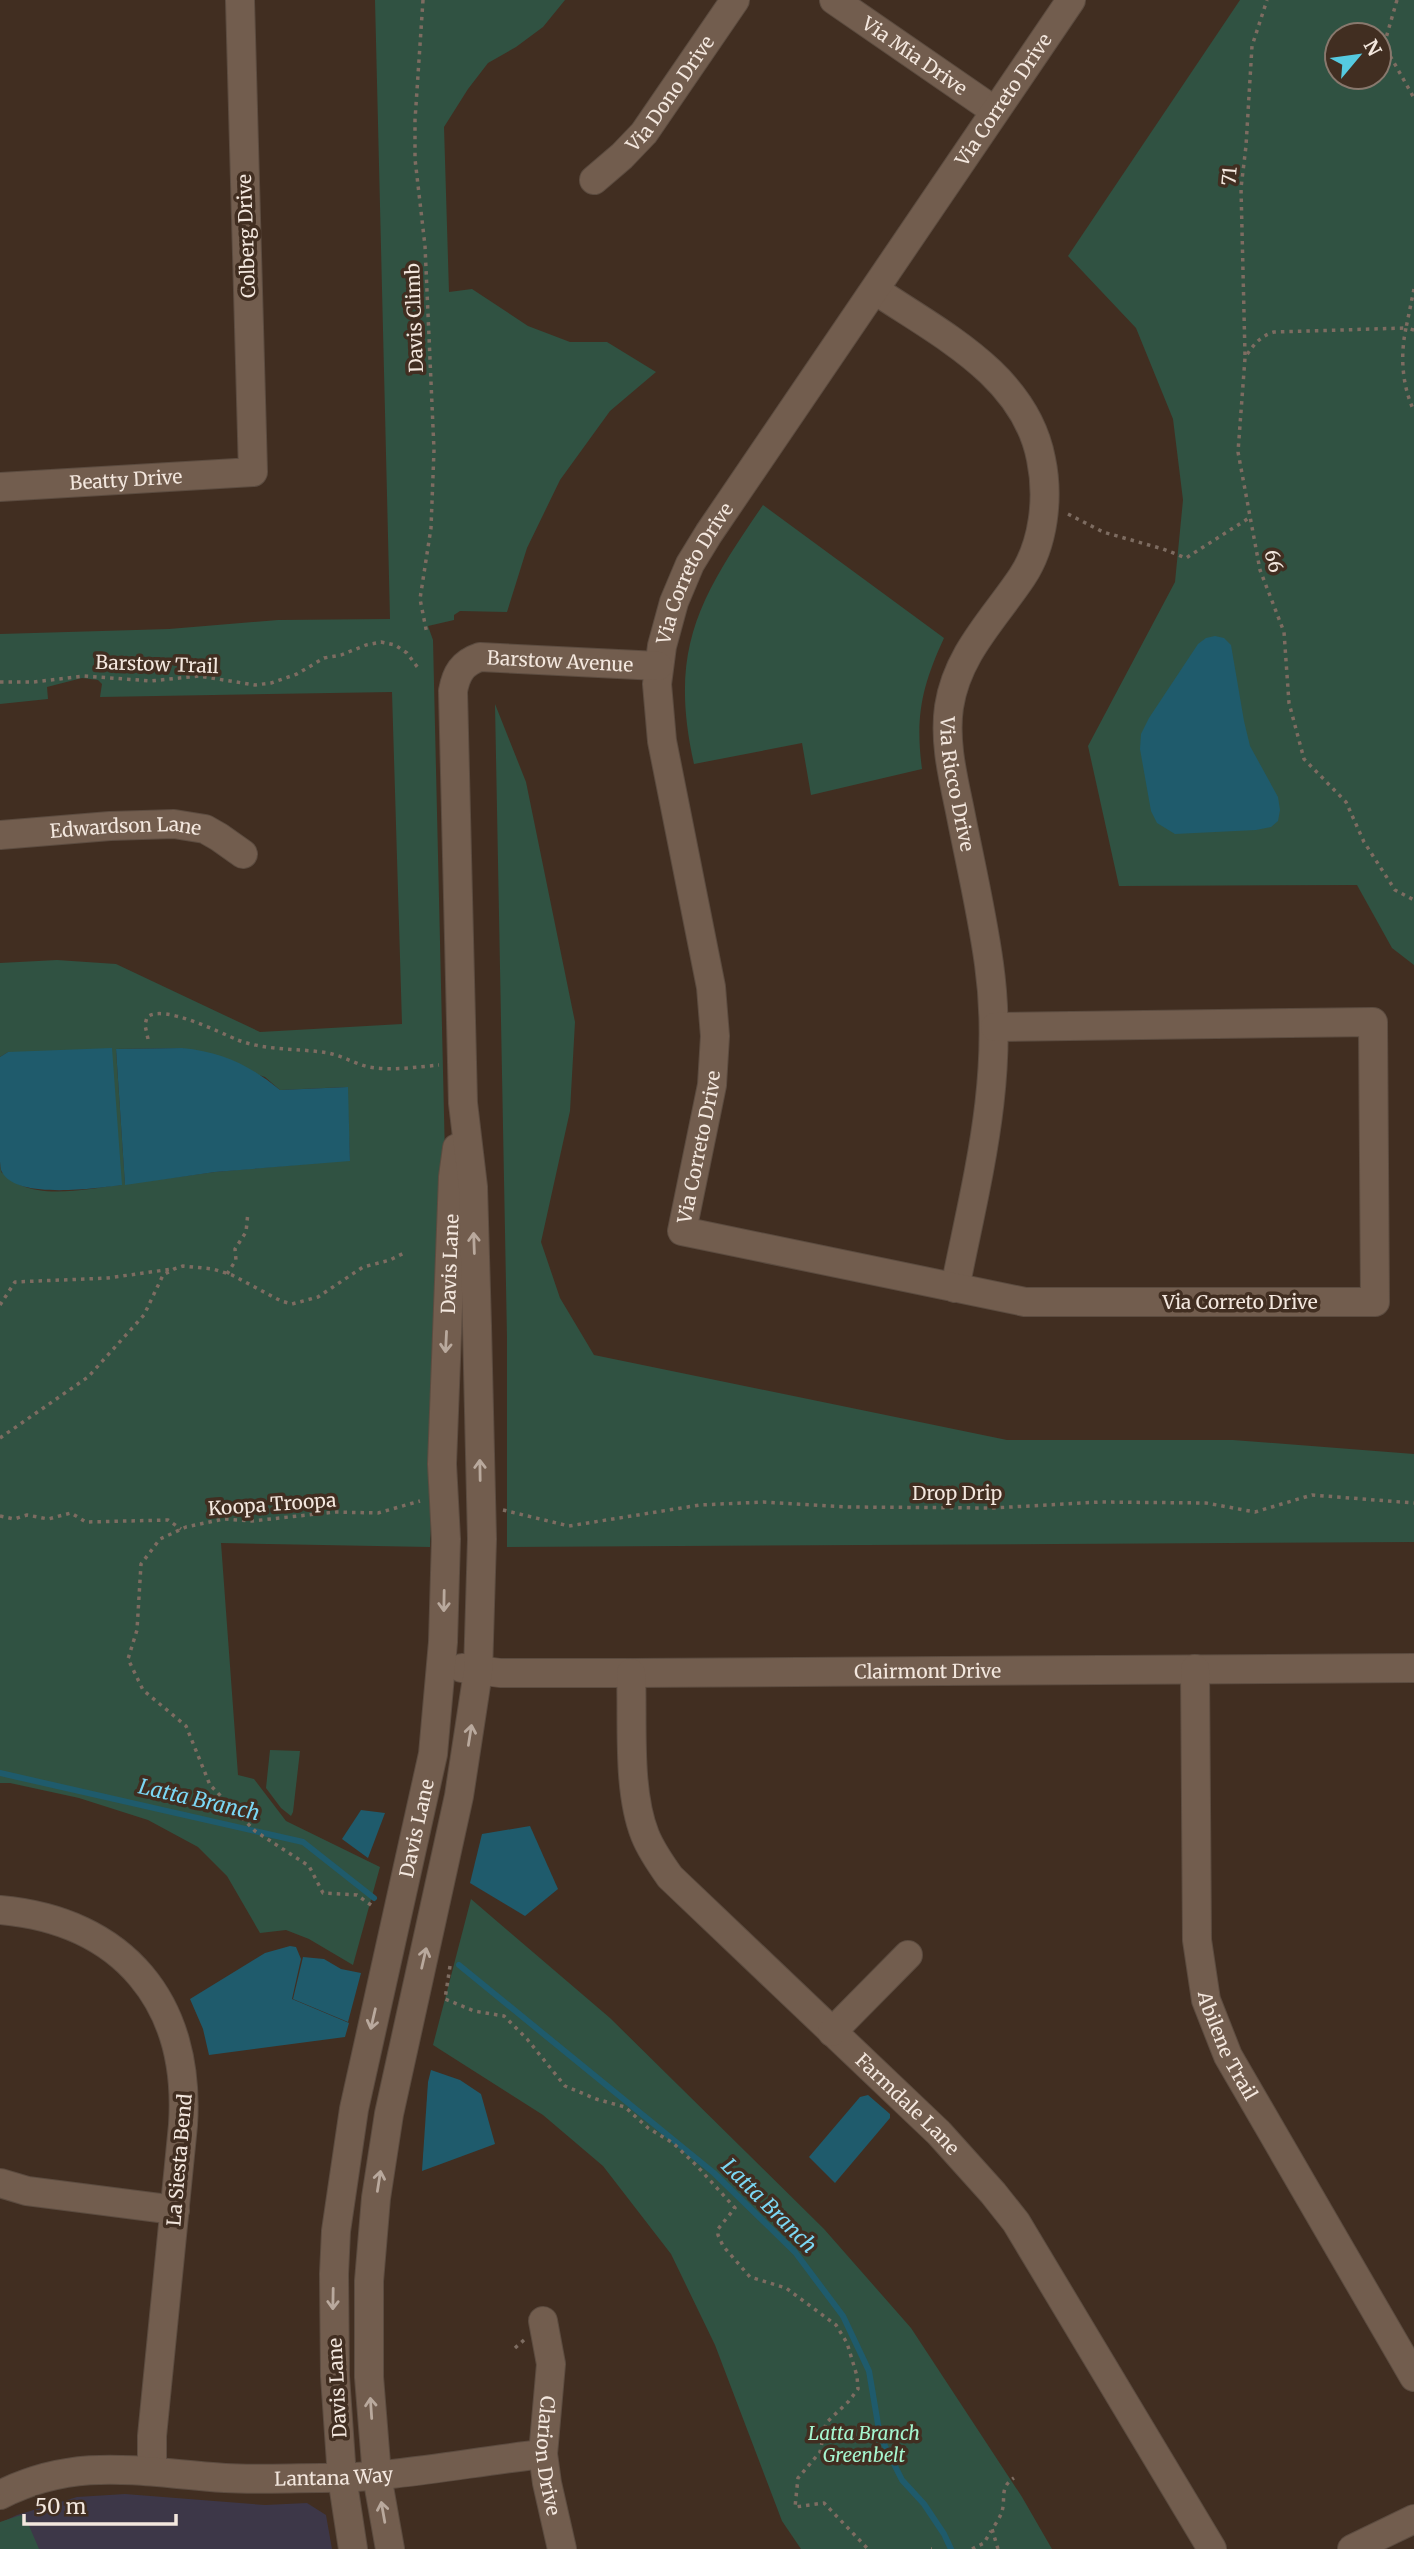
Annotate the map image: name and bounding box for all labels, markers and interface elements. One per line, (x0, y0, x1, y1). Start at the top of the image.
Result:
street label: Via Mia Drive (857, 10, 972, 100)
north arrow (1323, 21, 1393, 91)
street label: Via Correto Drive (949, 29, 1057, 171)
street label: Via Dono Drive (620, 31, 719, 157)
text: N (1359, 35, 1387, 60)
street label: 71 (1216, 165, 1242, 187)
street label: Colberg Drive (232, 174, 260, 298)
street label: Davis Climb (400, 263, 428, 373)
street label: Beatty Drive (69, 464, 183, 495)
street label: Via Correto Drive (651, 498, 738, 648)
street label: 66 (1259, 547, 1289, 575)
street label: Barstow Avenue (486, 645, 634, 677)
street label: Barstow Trail (95, 650, 219, 678)
street label: Via Ricco Drive (935, 715, 980, 854)
street label: Edwardson Lane (49, 812, 203, 843)
street label: Via Correto Drive (672, 1070, 725, 1226)
street label: Davis Lane (436, 1213, 464, 1314)
one-way arrow (467, 1232, 480, 1255)
street label: Via Correto Drive (1161, 1290, 1318, 1314)
one-way arrow (439, 1330, 452, 1353)
one-way arrow (474, 1459, 487, 1482)
street label: Drop Drip (912, 1481, 1002, 1505)
street label: Koopa Troopa (207, 1488, 337, 1520)
one-way arrow (438, 1590, 451, 1613)
street label: Clairmont Drive (854, 1659, 1001, 1684)
one-way arrow (464, 1724, 477, 1747)
water label: Latta Branch (136, 1772, 262, 1827)
street label: Davis Lane (394, 1777, 439, 1880)
one-way arrow (418, 1947, 431, 1970)
street label: Abilene Trail (1193, 1989, 1263, 2104)
one-way arrow (366, 2007, 380, 2030)
street label: Farmdale Lane (851, 2048, 965, 2160)
street label: La Siesta Bend (161, 2093, 197, 2227)
water label: Latta Branch (716, 2152, 823, 2259)
one-way arrow (372, 2170, 385, 2193)
one-way arrow (327, 2288, 340, 2311)
street label: Davis Lane (322, 2337, 352, 2439)
street label: Clarion Drive (531, 2395, 566, 2518)
one-way arrow (364, 2397, 377, 2419)
park label: Latta Branch Greenbelt (808, 2421, 920, 2467)
street label: Lantana Way (274, 2462, 394, 2491)
scale bar (24, 2482, 177, 2526)
text: 50 m (35, 2493, 86, 2520)
one-way arrow (376, 2501, 389, 2524)

